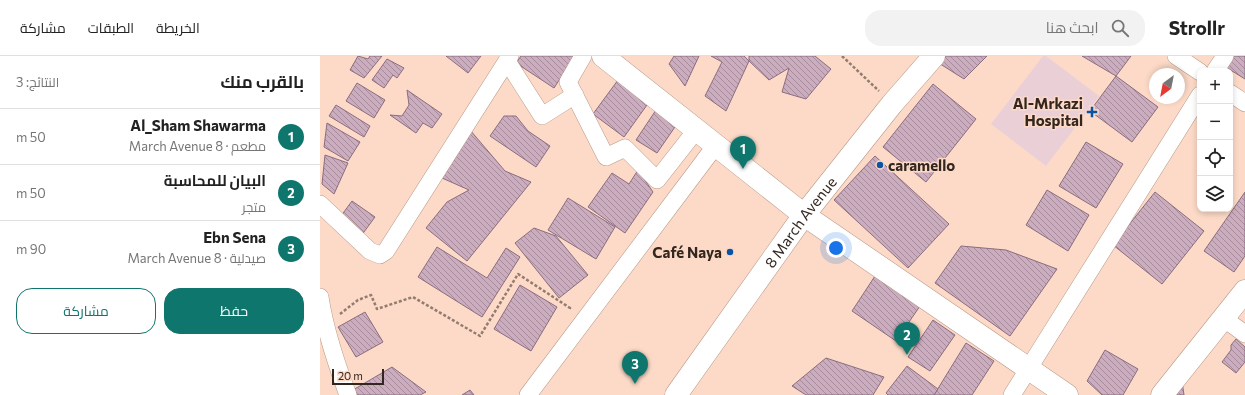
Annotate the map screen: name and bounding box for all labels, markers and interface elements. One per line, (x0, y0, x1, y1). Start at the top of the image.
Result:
search box (865, 10, 1145, 46)
text: Strollr (1169, 16, 1225, 39)
icon: search (1109, 17, 1131, 39)
text: ابحث هنا (1046, 18, 1099, 36)
text: مشاركة (20, 19, 66, 36)
text: الطبقات (88, 19, 134, 36)
text: الخريطة (156, 19, 200, 36)
north arrow (1149, 68, 1185, 104)
map controls (1197, 68, 1233, 212)
button: + (1197, 68, 1233, 104)
text: بالقرب منك (221, 71, 304, 92)
text: النتائج: 3 (16, 74, 59, 90)
place label: Al-Mrkazi Hospital (1013, 94, 1083, 129)
button: − (1197, 104, 1233, 140)
marker: Al-Mrkazi Hospital (1086, 106, 1098, 118)
text: Al_Sham Shawarma (130, 116, 266, 134)
text: 50 m (16, 129, 46, 145)
text: 1 (288, 129, 294, 145)
pin: 1 (730, 136, 756, 169)
text: مطعم · 8 March Avenue (129, 138, 266, 154)
button: locate (1197, 140, 1233, 176)
place label: caramello (888, 156, 955, 174)
marker: caramello (875, 160, 885, 170)
text: البيان للمحاسبة (164, 171, 266, 189)
street label: 8 March Avenue (761, 173, 840, 271)
button: layers (1197, 176, 1233, 212)
text: 50 m (16, 185, 46, 201)
text: 2 (287, 185, 295, 201)
text: متجر (242, 199, 266, 215)
text: Ebn Sena (203, 228, 266, 246)
your location (826, 238, 846, 258)
text: 90 m (16, 241, 46, 257)
text: 3 (287, 241, 295, 257)
place label: Café Naya (652, 243, 722, 261)
marker: Café Naya (725, 247, 735, 257)
text: صيدلية · 8 March Avenue (127, 250, 266, 266)
button: مشاركة (16, 288, 156, 334)
button: حفظ (164, 288, 304, 334)
pin: 2 (894, 322, 920, 355)
pin: 3 (622, 351, 648, 384)
scale bar (332, 367, 384, 386)
text: 20 m (338, 369, 363, 382)

